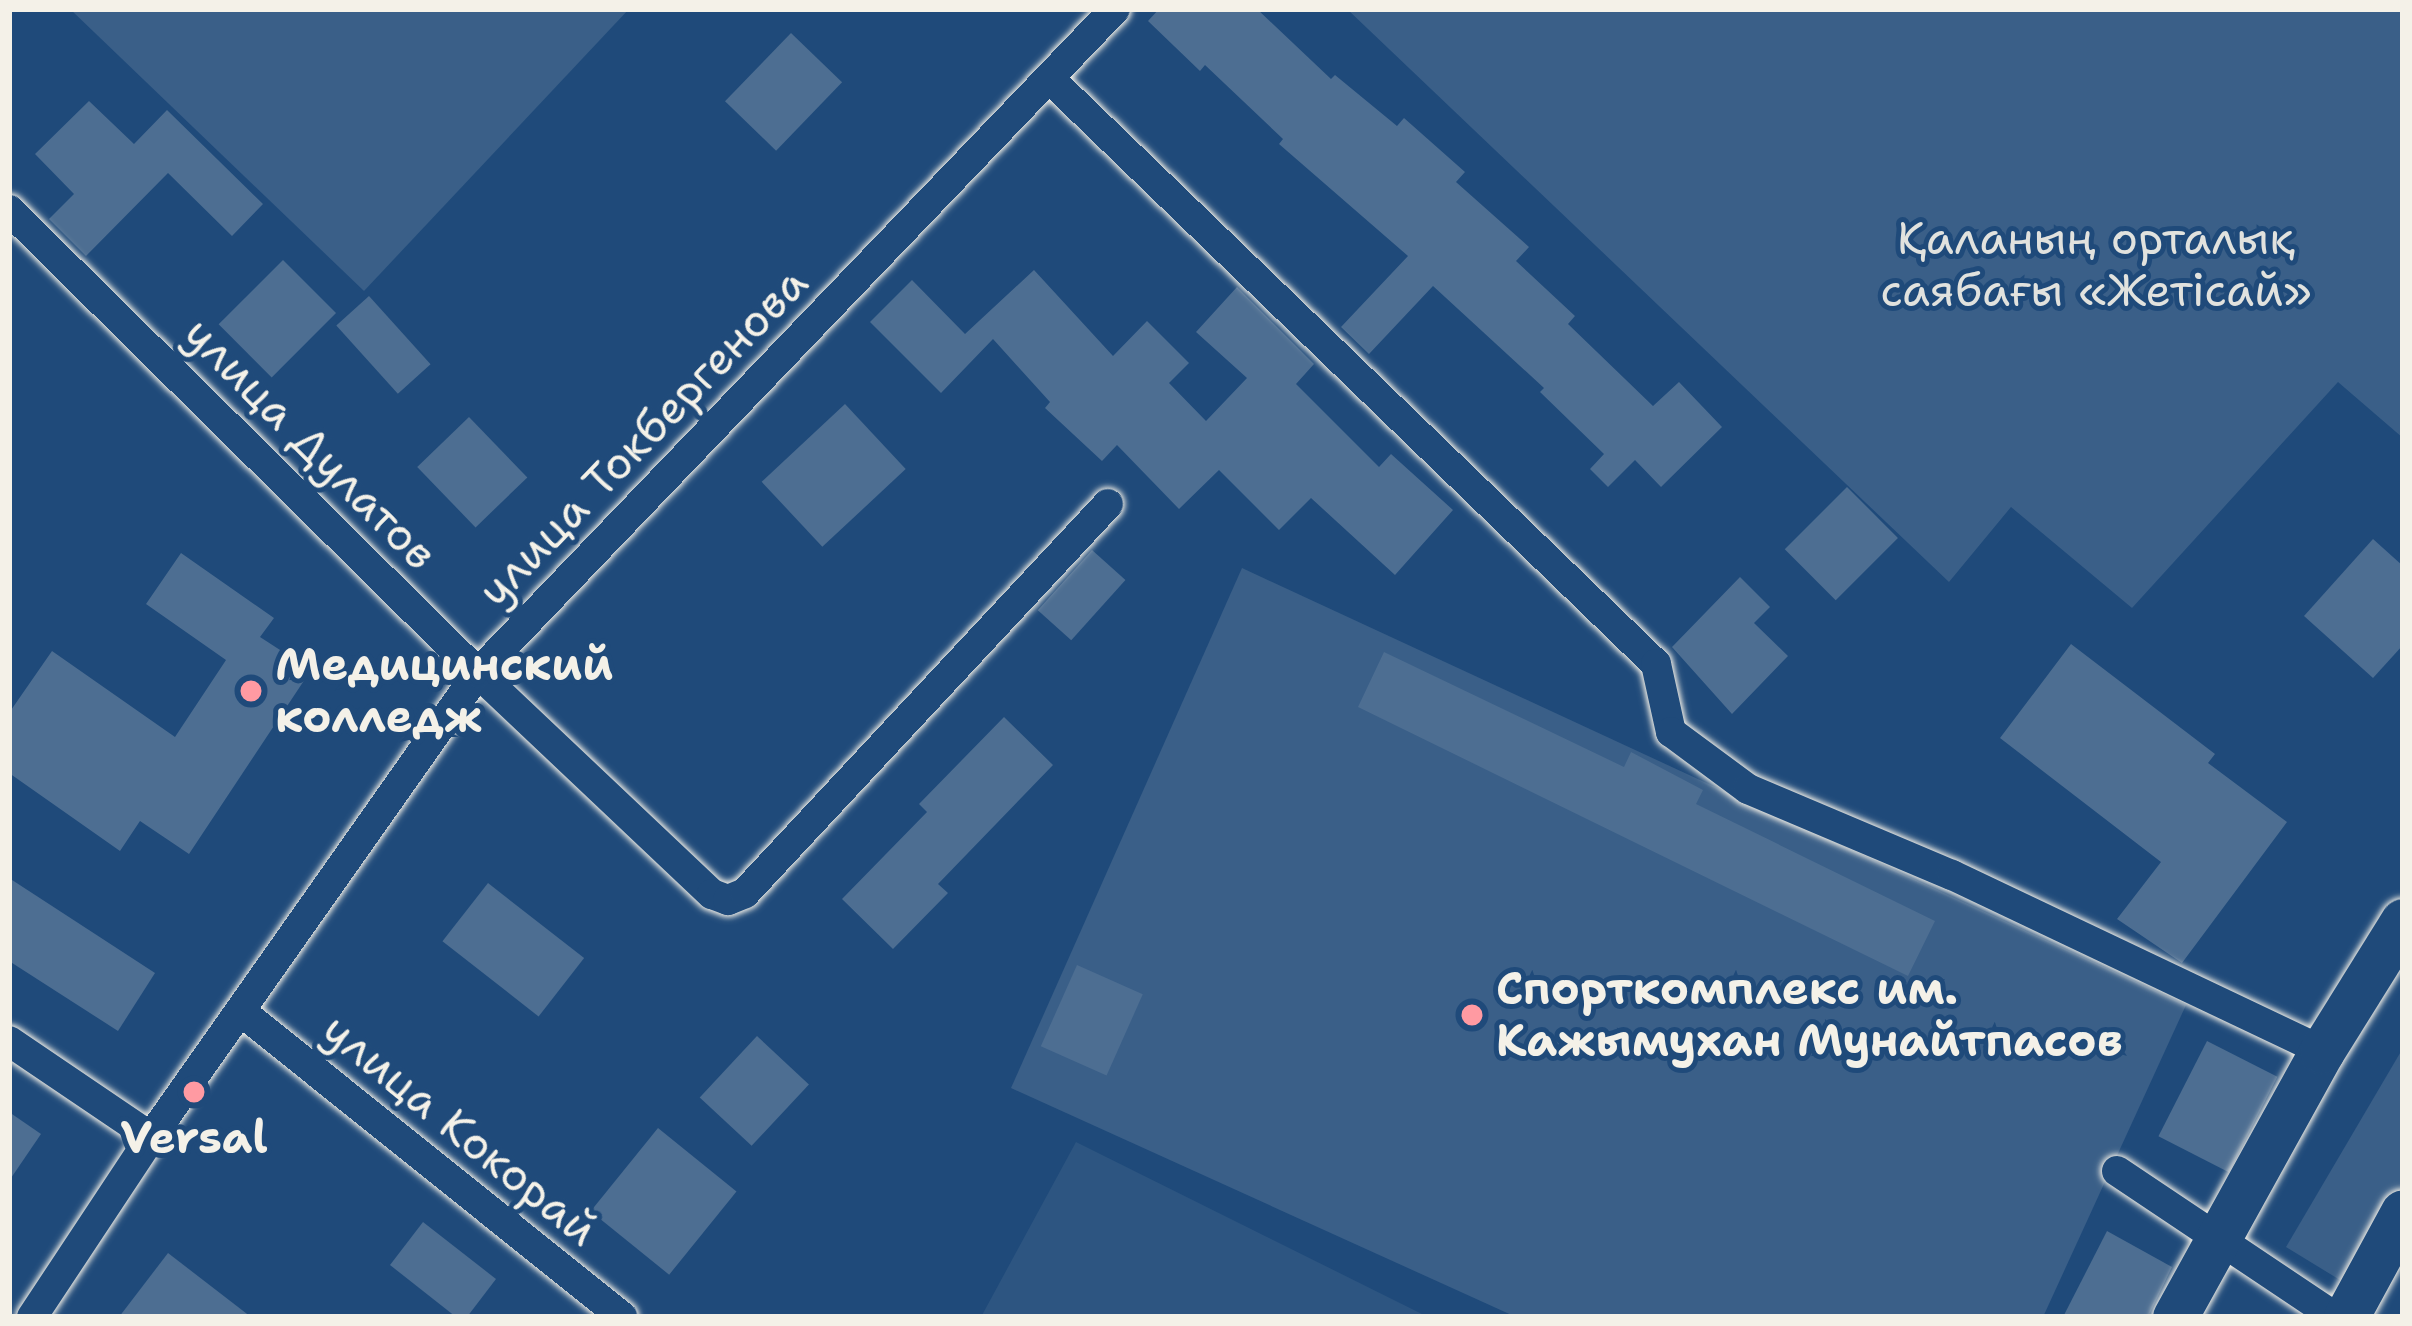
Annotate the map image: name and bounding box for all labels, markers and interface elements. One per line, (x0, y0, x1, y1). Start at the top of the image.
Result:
park label: Қаланың орталық саябағы «Жетісай» (1880, 212, 2312, 318)
street label: улица Токбергенова (467, 256, 819, 618)
street label: улица Дулатов (173, 307, 447, 581)
place label: Медицинский колледж (275, 638, 613, 744)
marker: Медицинский колледж (238, 678, 264, 704)
place label: Спорткомплекс им. Кажымухан Мунайтпасов (1496, 962, 2122, 1068)
marker: Спорткомплекс им. Кажымухан Мунайтпасов (1459, 1002, 1485, 1028)
street label: улица Кокорай (312, 1003, 608, 1257)
marker: Versal (181, 1079, 207, 1105)
place label: Versal (120, 1111, 268, 1165)

